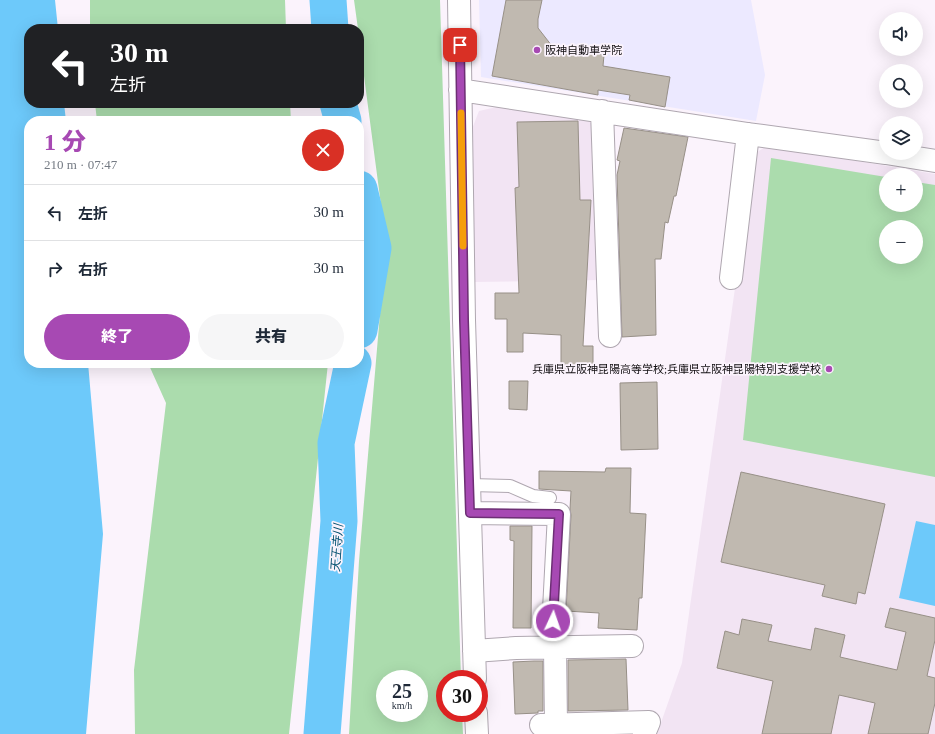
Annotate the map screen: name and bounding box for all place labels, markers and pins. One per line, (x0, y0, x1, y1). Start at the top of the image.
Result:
pin (443, 28, 477, 62)
place label: 阪神自動車学院 (545, 44, 622, 56)
marker: 阪神自動車学院 (532, 45, 542, 55)
place label: 兵庫県立阪神昆陽高等学校;兵庫県立阪神昆陽特別支援学校 (532, 363, 821, 375)
marker: 兵庫県立阪神昆陽高等学校;兵庫県立阪神昆陽特別支援学校 (824, 364, 834, 374)

